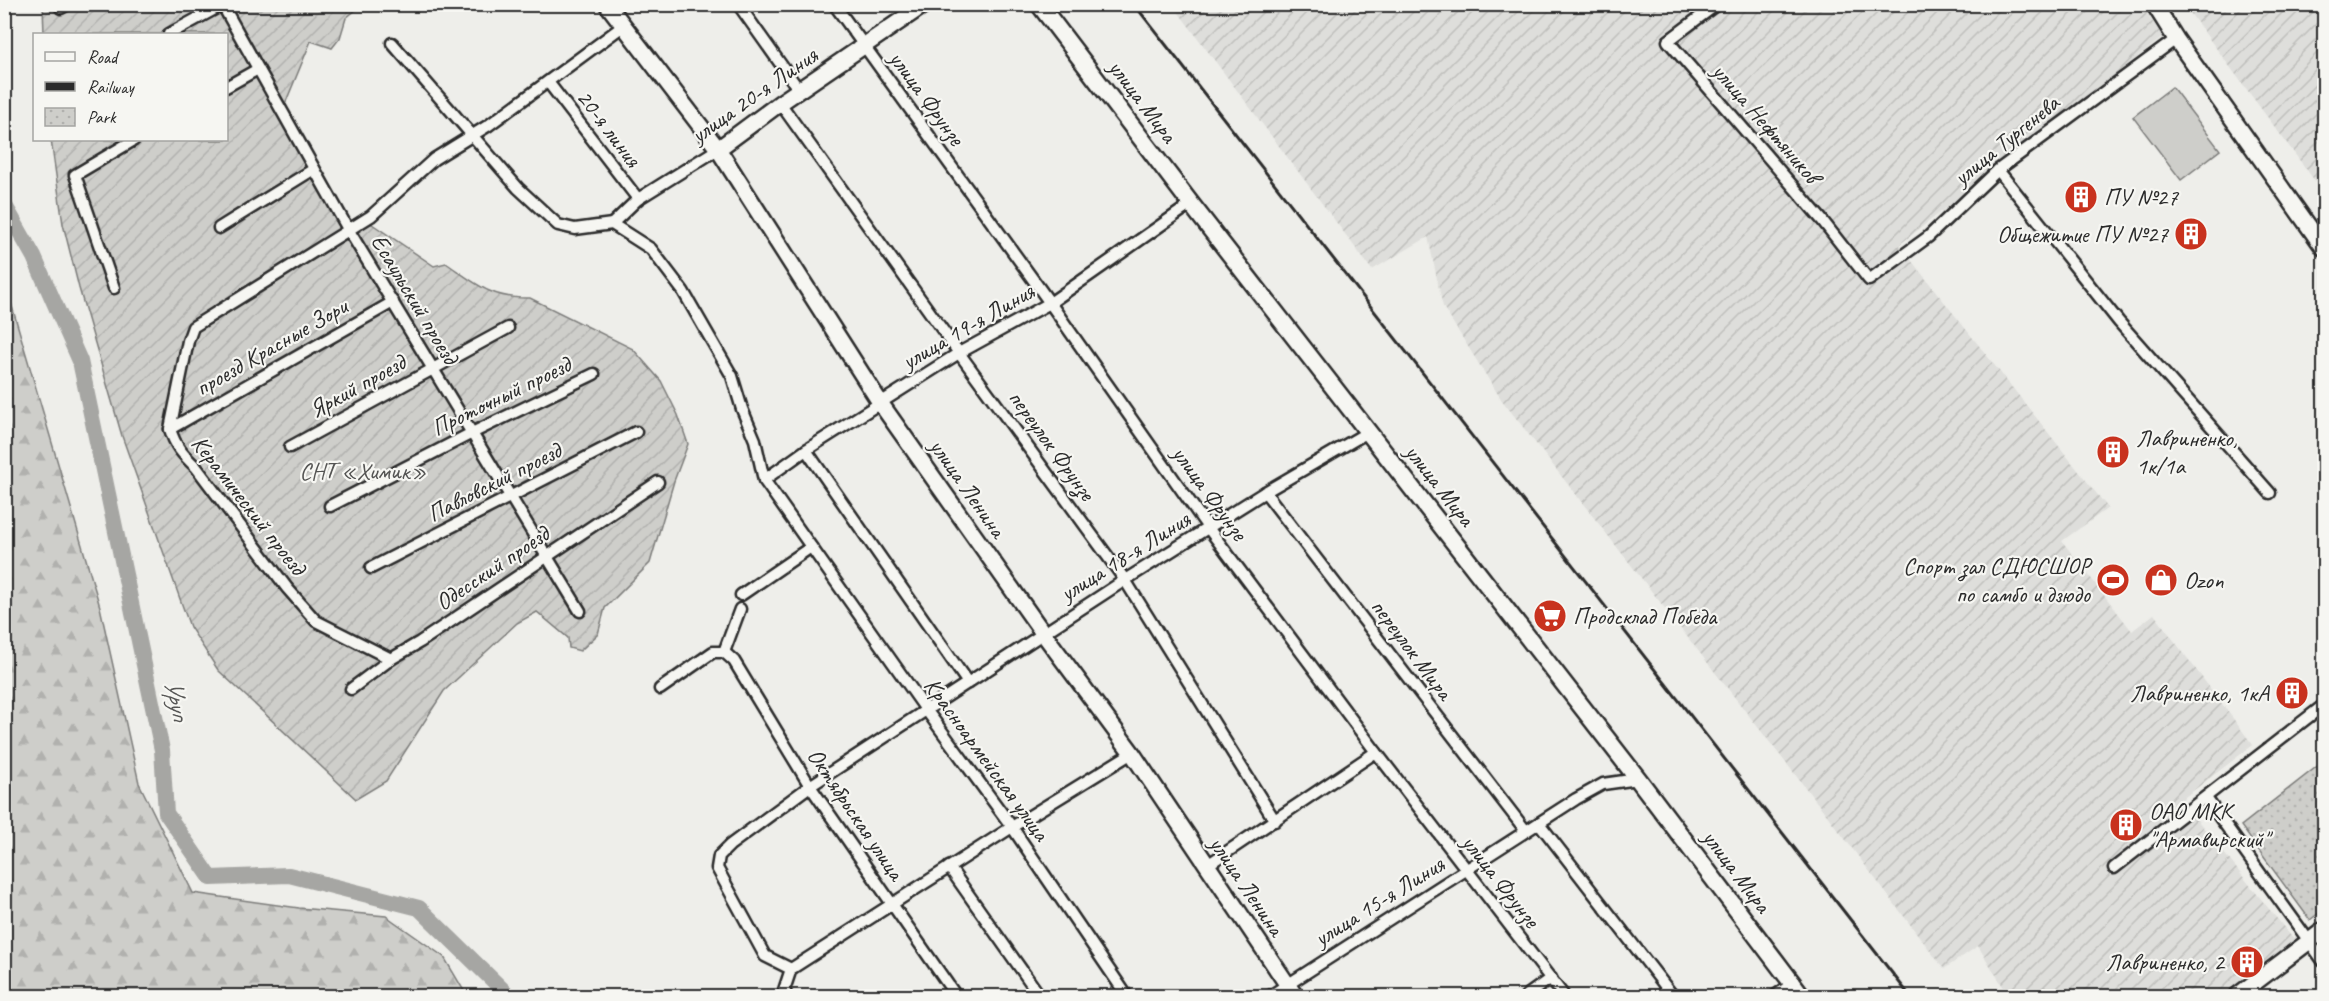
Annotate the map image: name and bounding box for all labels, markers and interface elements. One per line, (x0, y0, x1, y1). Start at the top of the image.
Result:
legend (33, 33, 228, 141)
street label: улица 20-я Линия (683, 39, 824, 151)
street label: улица Фрунзе (881, 43, 973, 153)
text: Road (87, 46, 120, 68)
street label: улица Мира (1101, 52, 1185, 150)
street label: улица Нефтяников (1704, 55, 1830, 194)
text: Railway (87, 76, 135, 98)
street label: 20-я линия (570, 83, 649, 174)
street label: улица Тургенева (1945, 87, 2066, 193)
text: Park (87, 106, 117, 128)
building icon: ПУ №27 (2063, 179, 2099, 215)
place label: ПУ №27 (2104, 182, 2179, 212)
building icon: Общежитие ПУ №27 (2173, 216, 2209, 252)
place label: Общежитие ПУ №27 (1997, 219, 2169, 249)
street label: Есаульский проезд (364, 229, 467, 372)
street label: улица 19-я Линия (895, 275, 1041, 377)
street label: проезд Красные Зори (190, 290, 355, 403)
street label: Яркий проезд (304, 346, 413, 425)
street label: Проточный проезд (426, 348, 578, 443)
street label: переулок Фрунзе (1001, 384, 1104, 509)
place label: Лавриненко, 1к/1а (2136, 423, 2238, 481)
street label: Керамический проезд (185, 429, 314, 583)
street label: улица Ленина (922, 431, 1014, 545)
street label: Павловский проезд (422, 434, 568, 529)
building icon: Лавриненко, 1к/1а (2095, 434, 2131, 470)
street label: улица Мира (1397, 436, 1482, 533)
street label: улица Фрунзе (1164, 438, 1256, 548)
park label: СНТ «Химик» (299, 456, 427, 486)
street label: улица 18-я Линия (1053, 503, 1197, 609)
street label: Одесский проезд (429, 518, 557, 617)
place label: Спорт зал СДЮСШОР по самбо и дзюдо (1903, 551, 2093, 609)
sports icon: Спорт зал СДЮСШОР по самбо и дзюдо (2095, 562, 2131, 598)
shop icon: Ozon (2143, 562, 2179, 598)
place label: Ozon (2184, 565, 2224, 595)
street label: переулок Мира (1364, 592, 1461, 707)
supermarket icon: Продсклад Победа (1532, 598, 1568, 634)
place label: Продсклад Победа (1573, 601, 1718, 631)
street label: Красноармейская улица (918, 671, 1057, 848)
building icon: Лавриненко, 1кА (2274, 675, 2310, 711)
water label: Уруп (157, 676, 198, 726)
place label: Лавриненко, 1кА (2130, 678, 2270, 708)
street label: Октябрьская улица (801, 742, 913, 888)
place label: ОАО МКК "Армавирский" (2149, 796, 2274, 854)
building icon: ОАО МКК "Армавирский" (2108, 807, 2144, 843)
street label: улица Мира (1695, 822, 1779, 920)
street label: улица Фрунзе (1454, 827, 1548, 935)
street label: улица Ленина (1202, 829, 1293, 943)
street label: улица 15-я Линия (1307, 848, 1451, 954)
building icon: Лавриненко, 2 (2229, 944, 2265, 980)
place label: Лавриненко, 2 (2106, 947, 2226, 977)

